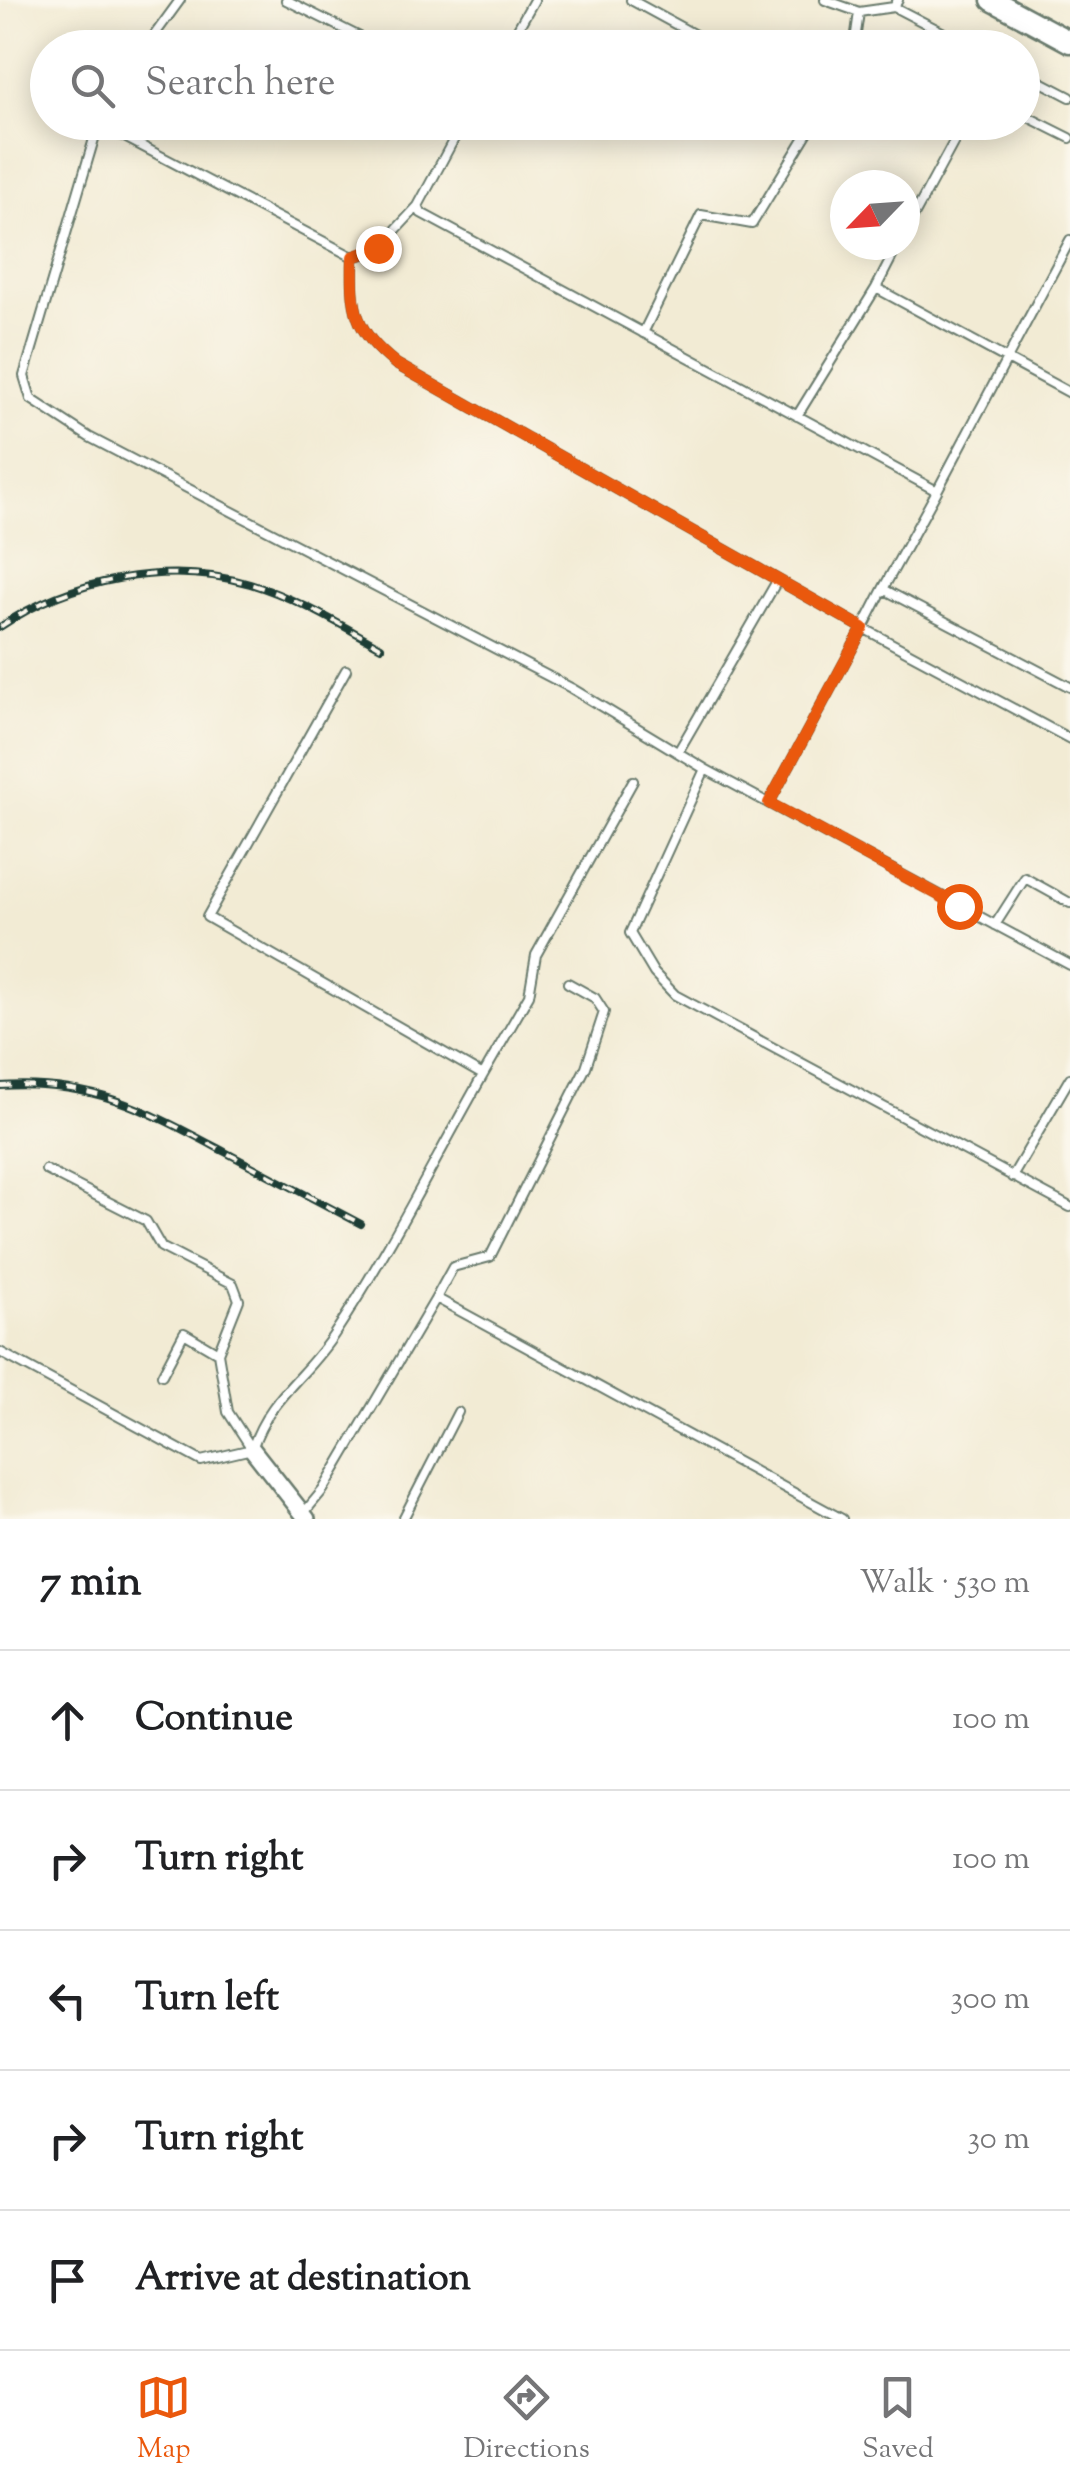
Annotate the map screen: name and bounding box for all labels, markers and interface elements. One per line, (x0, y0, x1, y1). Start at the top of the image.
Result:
search box (30, 30, 1040, 140)
icon: search (65, 58, 120, 113)
text: Search here (145, 58, 336, 112)
north arrow (830, 170, 920, 260)
route end (356, 226, 402, 272)
route start (937, 884, 983, 930)
text: 7 min (40, 1554, 141, 1614)
text: Walk · 530 m (859, 1561, 1030, 1607)
icon: ahead (40, 1693, 95, 1748)
text: Continue (135, 1693, 293, 1747)
text: 100 m (952, 1697, 1030, 1743)
icon: right (40, 1833, 95, 1888)
text: Turn right (135, 1833, 303, 1887)
text: 100 m (952, 1837, 1030, 1883)
icon: left (40, 1973, 95, 2028)
text: Turn left (135, 1973, 279, 2027)
text: 300 m (950, 1977, 1030, 2023)
icon: right (40, 2113, 95, 2168)
text: Turn right (135, 2113, 303, 2167)
text: 30 m (967, 2117, 1030, 2163)
icon: arrive (40, 2253, 95, 2308)
text: Arrive at destination (135, 2253, 471, 2307)
tab: Map (136, 2370, 191, 2470)
tab: Directions (463, 2370, 590, 2470)
tab: Saved (862, 2370, 934, 2470)

